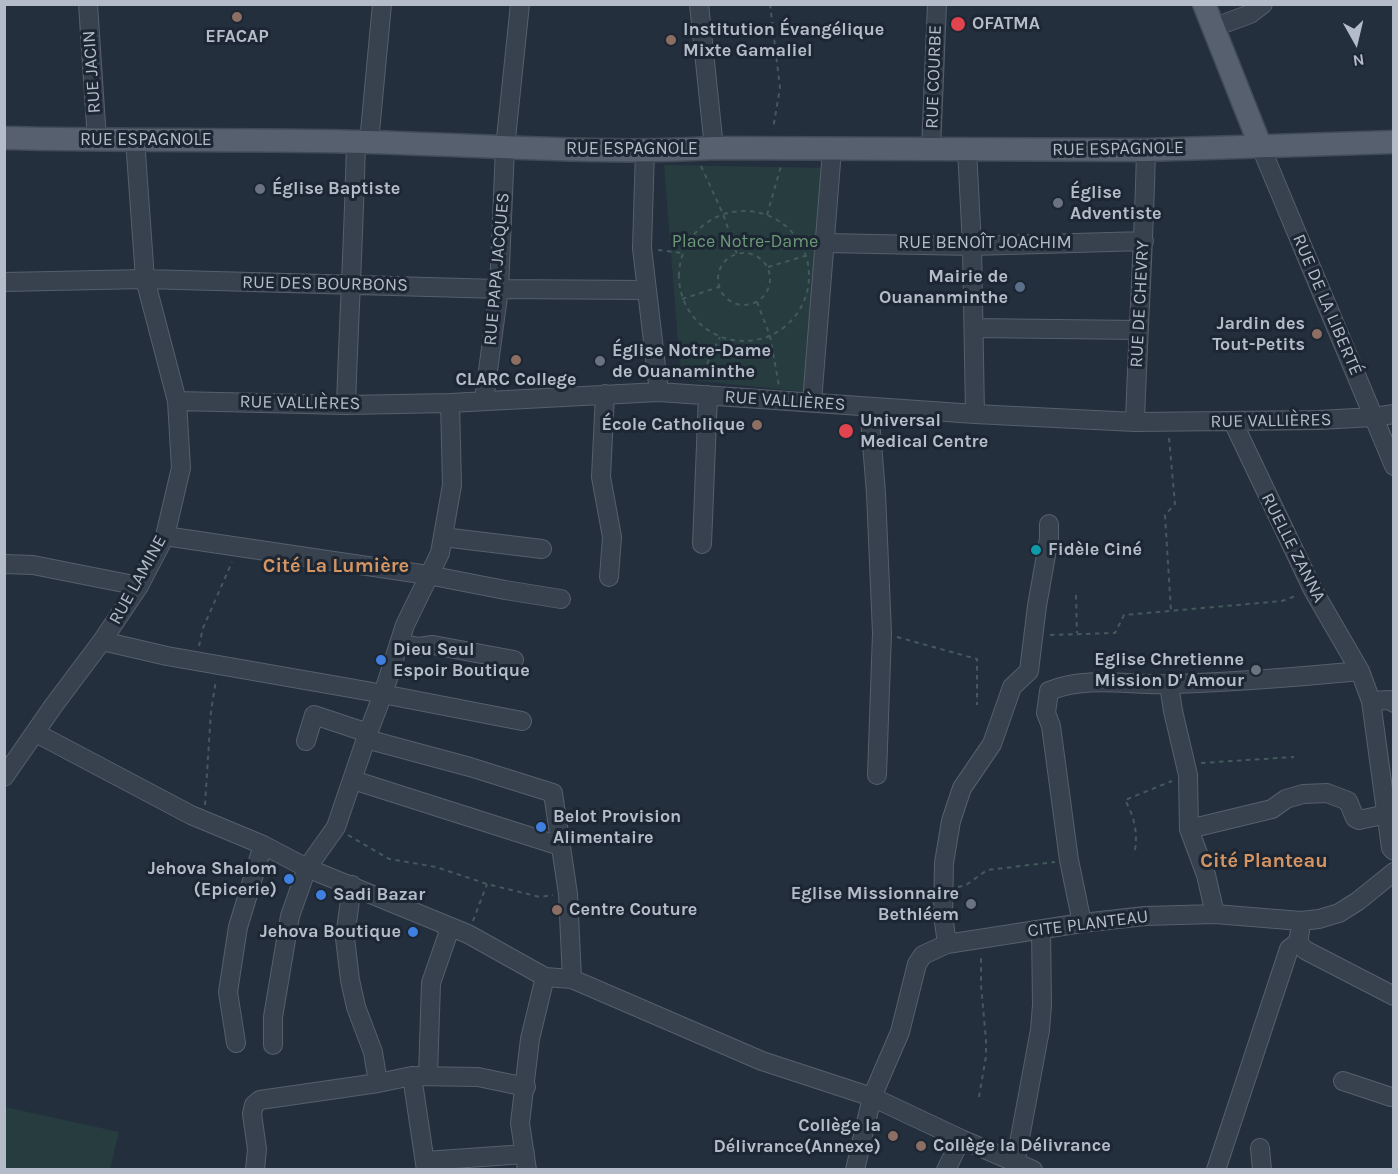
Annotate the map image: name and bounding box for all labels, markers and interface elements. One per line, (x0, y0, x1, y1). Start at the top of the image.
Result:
marker: EFACAP (230, 10, 244, 24)
north arrow (1326, 12, 1386, 72)
place label: OFATMA (972, 13, 1040, 35)
marker: OFATMA (949, 15, 967, 33)
place label: Institution Évangélique Mixte Gamaliel (683, 19, 884, 62)
street label: RUE COURBE (921, 25, 947, 129)
place label: EFACAP (205, 26, 269, 48)
street label: RUE JACIN (78, 30, 106, 114)
marker: Institution Évangélique Mixte Gamaliel (664, 33, 678, 47)
text: N (1352, 50, 1366, 71)
street label: RUE ESPAGNOLE (80, 129, 212, 151)
street label: RUE ESPAGNOLE (1052, 137, 1184, 161)
street label: RUE ESPAGNOLE (566, 138, 698, 160)
place label: Église Baptiste (272, 178, 400, 200)
marker: Église Baptiste (253, 182, 267, 196)
place label: Église Adventiste (1070, 182, 1162, 224)
street label: RUE PAPA JACQUES (480, 191, 514, 347)
marker: Église Adventiste (1051, 196, 1065, 210)
park label: Place Notre-Dame (672, 231, 818, 253)
street label: RUE DE LA LIBERTÉ (1287, 231, 1367, 379)
street label: RUE BENOÎT JOACHIM (898, 232, 1072, 254)
street label: RUE DE CHEVRY (1126, 240, 1154, 368)
place label: Mairie de Ouananminthe (879, 266, 1008, 308)
street label: RUE DES BOURBONS (242, 272, 408, 296)
marker: Mairie de Ouananminthe (1013, 280, 1027, 294)
place label: Jardin des Tout-Petits (1212, 313, 1305, 356)
marker: Jardin des Tout-Petits (1310, 327, 1324, 341)
place label: Église Notre-Dame de Ouanaminthe (612, 340, 771, 382)
marker: CLARC College (509, 353, 523, 367)
marker: Église Notre-Dame de Ouanaminthe (593, 354, 607, 368)
place label: CLARC College (455, 369, 577, 391)
street label: RUE VALLIÈRES (724, 386, 846, 416)
street label: RUE VALLIÈRES (239, 391, 361, 415)
street label: RUE VALLIÈRES (1210, 409, 1332, 433)
place label: Universal Medical Centre (860, 410, 988, 452)
place label: École Catholique (602, 414, 745, 436)
marker: École Catholique (750, 418, 764, 432)
marker: Universal Medical Centre (837, 422, 855, 440)
street label: RUELLE ZANNA (1256, 490, 1330, 606)
street label: RUE LAMINE (105, 532, 171, 628)
place label: Fidèle Ciné (1048, 539, 1142, 561)
marker: Fidèle Ciné (1029, 543, 1043, 557)
district label: Cité La Lumière (263, 554, 409, 578)
place label: Dieu Seul Espoir Boutique (393, 639, 530, 682)
place label: Eglise Chretienne Mission D' Amour (1094, 649, 1244, 692)
marker: Dieu Seul Espoir Boutique (374, 653, 388, 667)
marker: Eglise Chretienne Mission D' Amour (1249, 663, 1263, 677)
place label: Belot Provision Alimentaire (553, 806, 681, 848)
marker: Belot Provision Alimentaire (534, 820, 548, 834)
district label: Cité Planteau (1200, 849, 1328, 873)
place label: Jehova Shalom (Epicerie) (148, 858, 277, 900)
marker: Jehova Shalom (Epicerie) (282, 872, 296, 886)
place label: Eglise Missionnaire Bethléem (791, 883, 959, 926)
place label: Sadi Bazar (333, 884, 425, 906)
marker: Sadi Bazar (314, 888, 328, 902)
marker: Eglise Missionnaire Bethléem (964, 897, 978, 911)
place label: Centre Couture (569, 899, 697, 921)
marker: Centre Couture (550, 903, 564, 917)
street label: CITE PLANTEAU (1026, 906, 1150, 942)
place label: Jehova Boutique (260, 921, 401, 943)
marker: Jehova Boutique (406, 925, 420, 939)
place label: Collège la Délivrance(Annexe) (713, 1115, 881, 1158)
marker: Collège la Délivrance(Annexe) (886, 1129, 900, 1143)
place label: Collège la Délivrance (933, 1135, 1111, 1157)
marker: Collège la Délivrance (914, 1139, 928, 1153)

